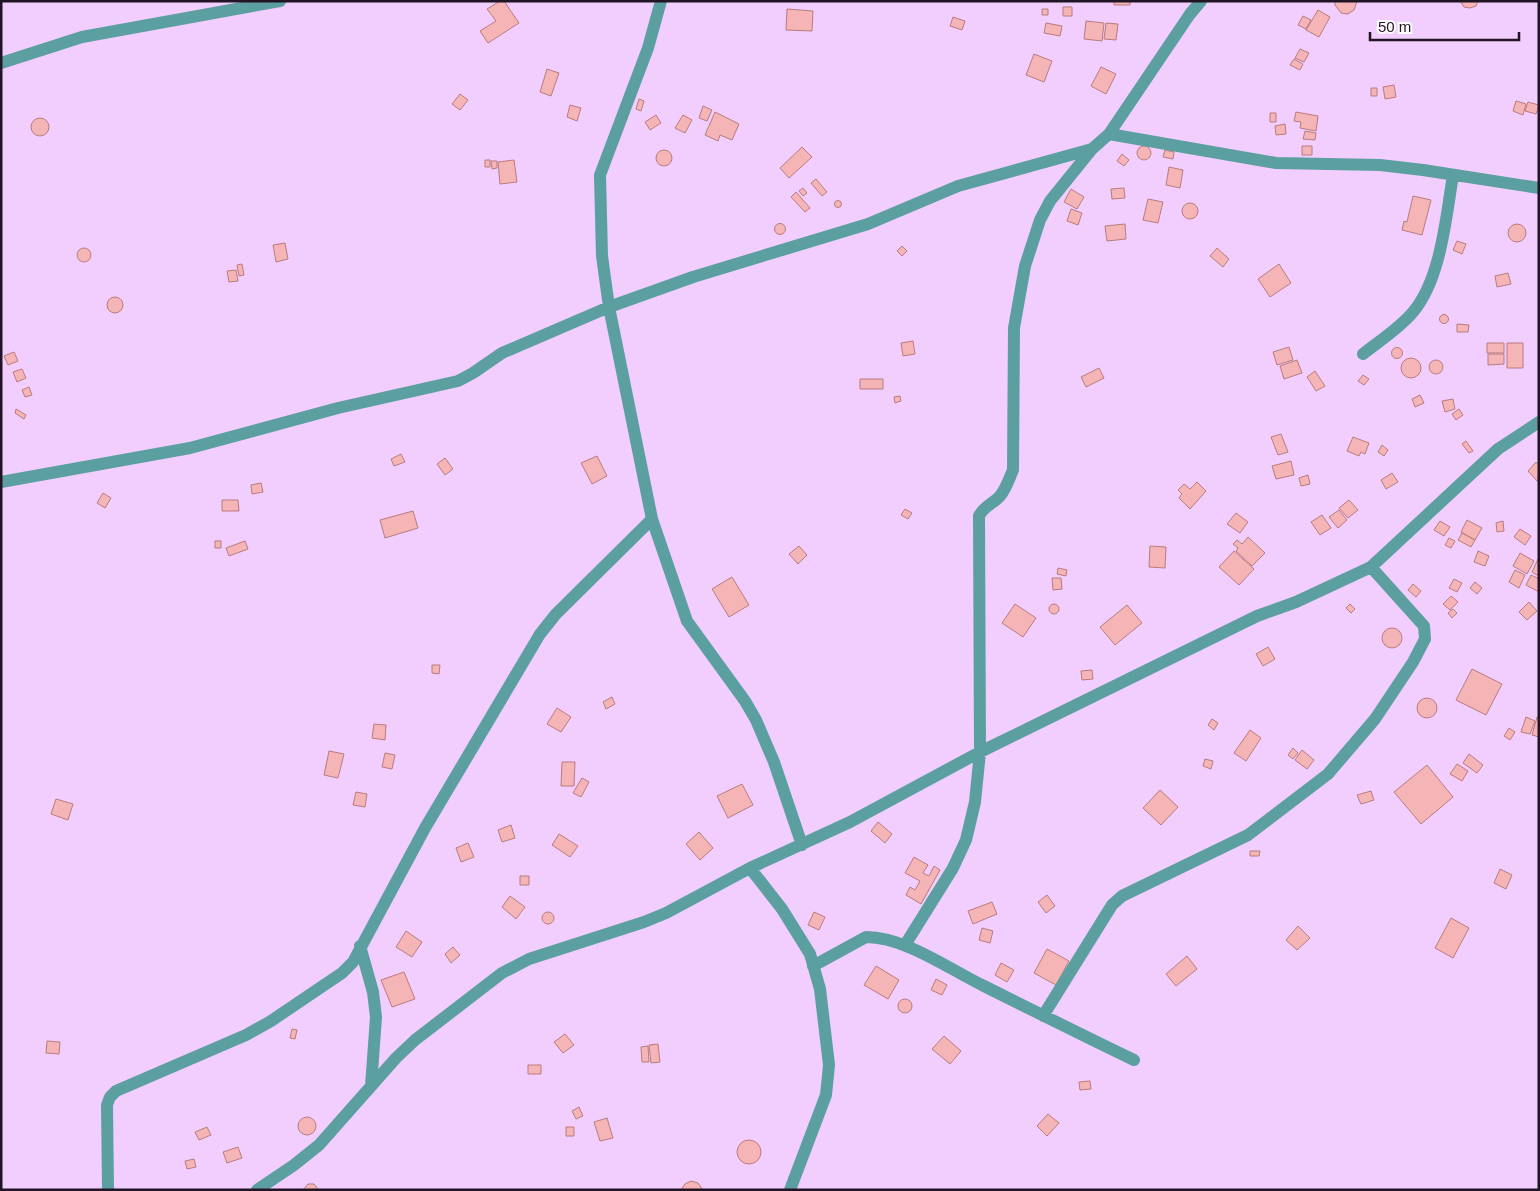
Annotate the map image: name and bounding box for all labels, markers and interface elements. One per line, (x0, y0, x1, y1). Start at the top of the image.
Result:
scale bar (1370, 10, 1519, 42)
text: 50 m (1378, 18, 1411, 35)

